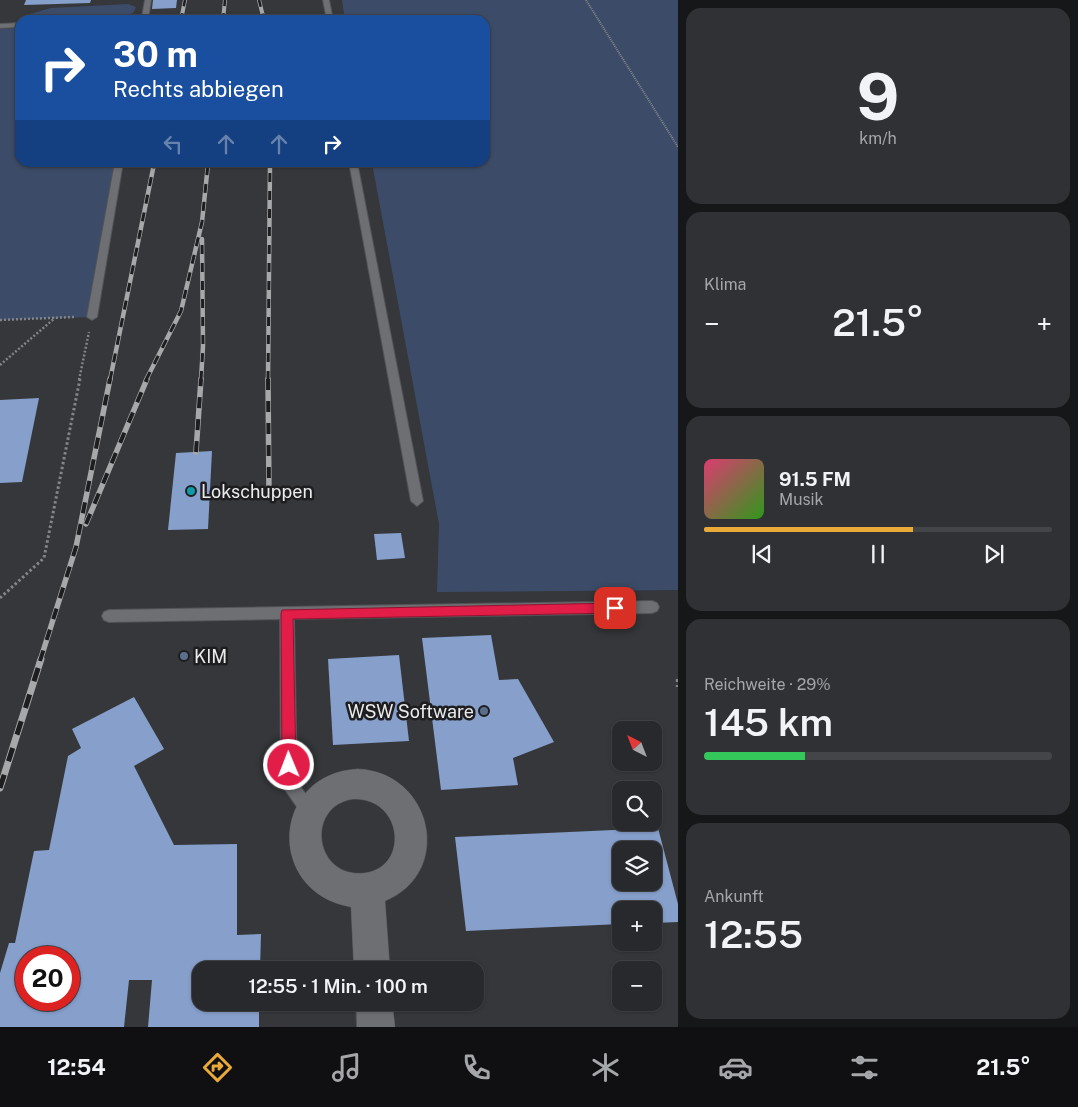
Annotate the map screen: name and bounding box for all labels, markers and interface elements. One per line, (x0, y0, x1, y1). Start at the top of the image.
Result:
text: 30 m (113, 34, 198, 75)
icon: right (30, 35, 95, 100)
text: 9 (857, 58, 899, 135)
text: Rechts abbiegen (113, 76, 284, 102)
text: km/h (859, 129, 897, 148)
icon: left (159, 130, 187, 158)
icon: ahead (212, 130, 240, 158)
icon: ahead (265, 130, 293, 158)
icon: right (318, 130, 346, 158)
text: Klima (704, 275, 746, 294)
text: 21.5° (832, 300, 924, 345)
text: − (704, 307, 720, 340)
text: + (1036, 307, 1052, 340)
text: 91.5 FM (779, 468, 851, 490)
place label: Lokschuppen (201, 481, 313, 502)
marker: Lokschuppen (185, 485, 197, 497)
text: Musik (779, 490, 824, 509)
icon: previous (748, 540, 776, 568)
icon: pause (864, 540, 892, 568)
icon: next (980, 540, 1008, 568)
pin (594, 587, 636, 629)
icon: arrive (601, 594, 629, 622)
place label: KIM (194, 646, 227, 667)
marker: KIM (178, 650, 190, 662)
text: Reichweite · 29% (704, 675, 831, 694)
text: 145 km (704, 700, 833, 745)
place label: WSW Software (348, 701, 474, 722)
marker: WSW Software (478, 705, 490, 717)
north arrow (612, 721, 662, 771)
map controls (612, 721, 662, 1011)
position arrow (262, 738, 314, 790)
button: search (612, 781, 662, 831)
button: layers (612, 841, 662, 891)
text: Ankunft (704, 887, 764, 906)
button: + (612, 901, 662, 951)
text: 12:55 (704, 912, 803, 957)
speed limit sign: 20 (15, 946, 80, 1011)
button: − (612, 961, 662, 1011)
text: 12:55 · 1 Min. · 100 m (248, 975, 428, 997)
icon: directions (200, 1050, 235, 1085)
icon: music (329, 1050, 364, 1085)
icon: phone (459, 1050, 494, 1085)
icon: climate (588, 1050, 623, 1085)
icon: car (718, 1050, 753, 1085)
icon: filters (847, 1050, 882, 1085)
text: 12:54 (47, 1054, 106, 1080)
text: 21.5° (976, 1054, 1031, 1080)

